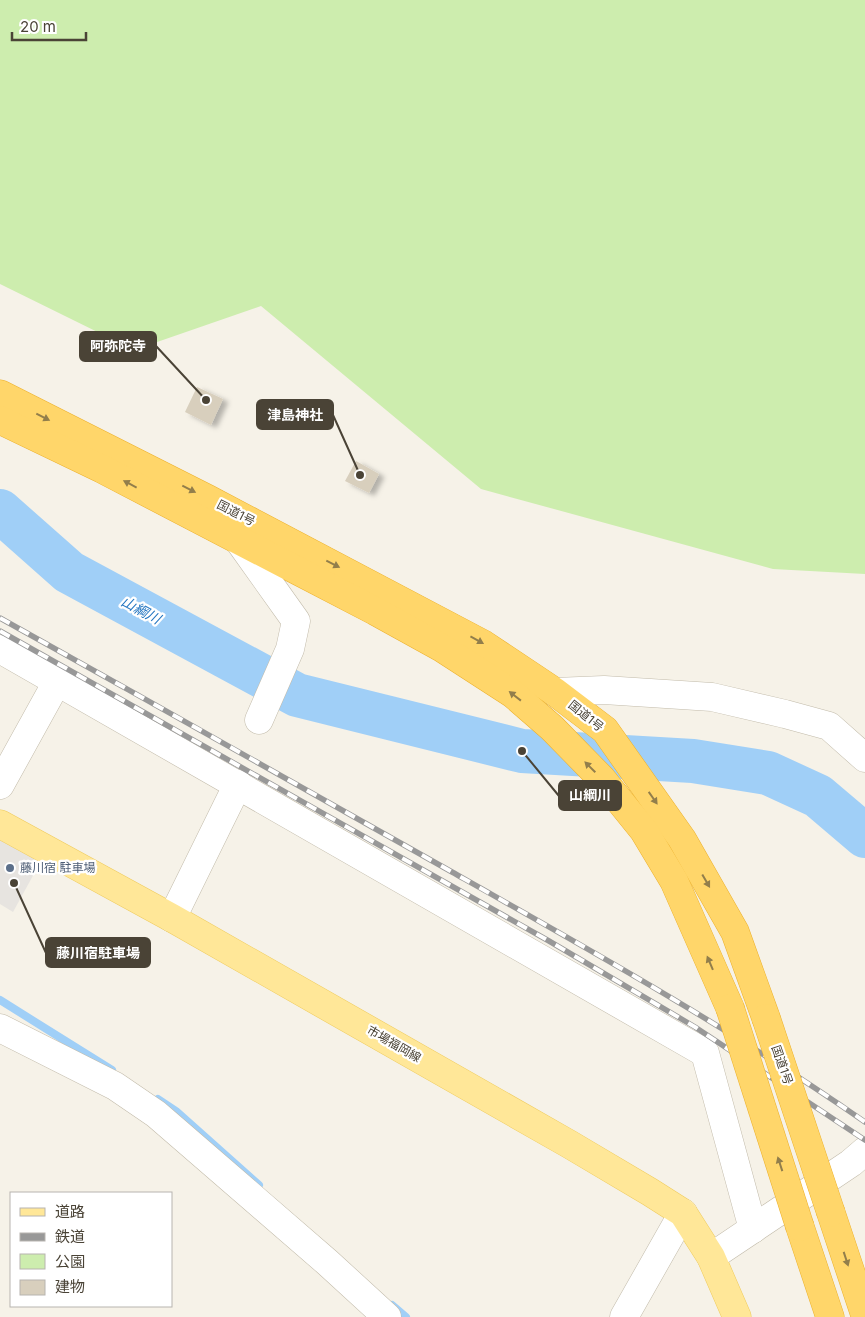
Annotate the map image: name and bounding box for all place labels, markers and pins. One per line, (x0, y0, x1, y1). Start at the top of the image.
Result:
callout: 阿弥陀寺 (80, 332, 156, 361)
callout: 津島神社 (257, 400, 333, 429)
callout: 山綱川 (559, 781, 621, 810)
place label: 藤川宿 駐車場 (20, 860, 95, 875)
marker: 藤川宿 駐車場 (4, 862, 16, 874)
callout: 藤川宿駐車場 (46, 938, 150, 967)

